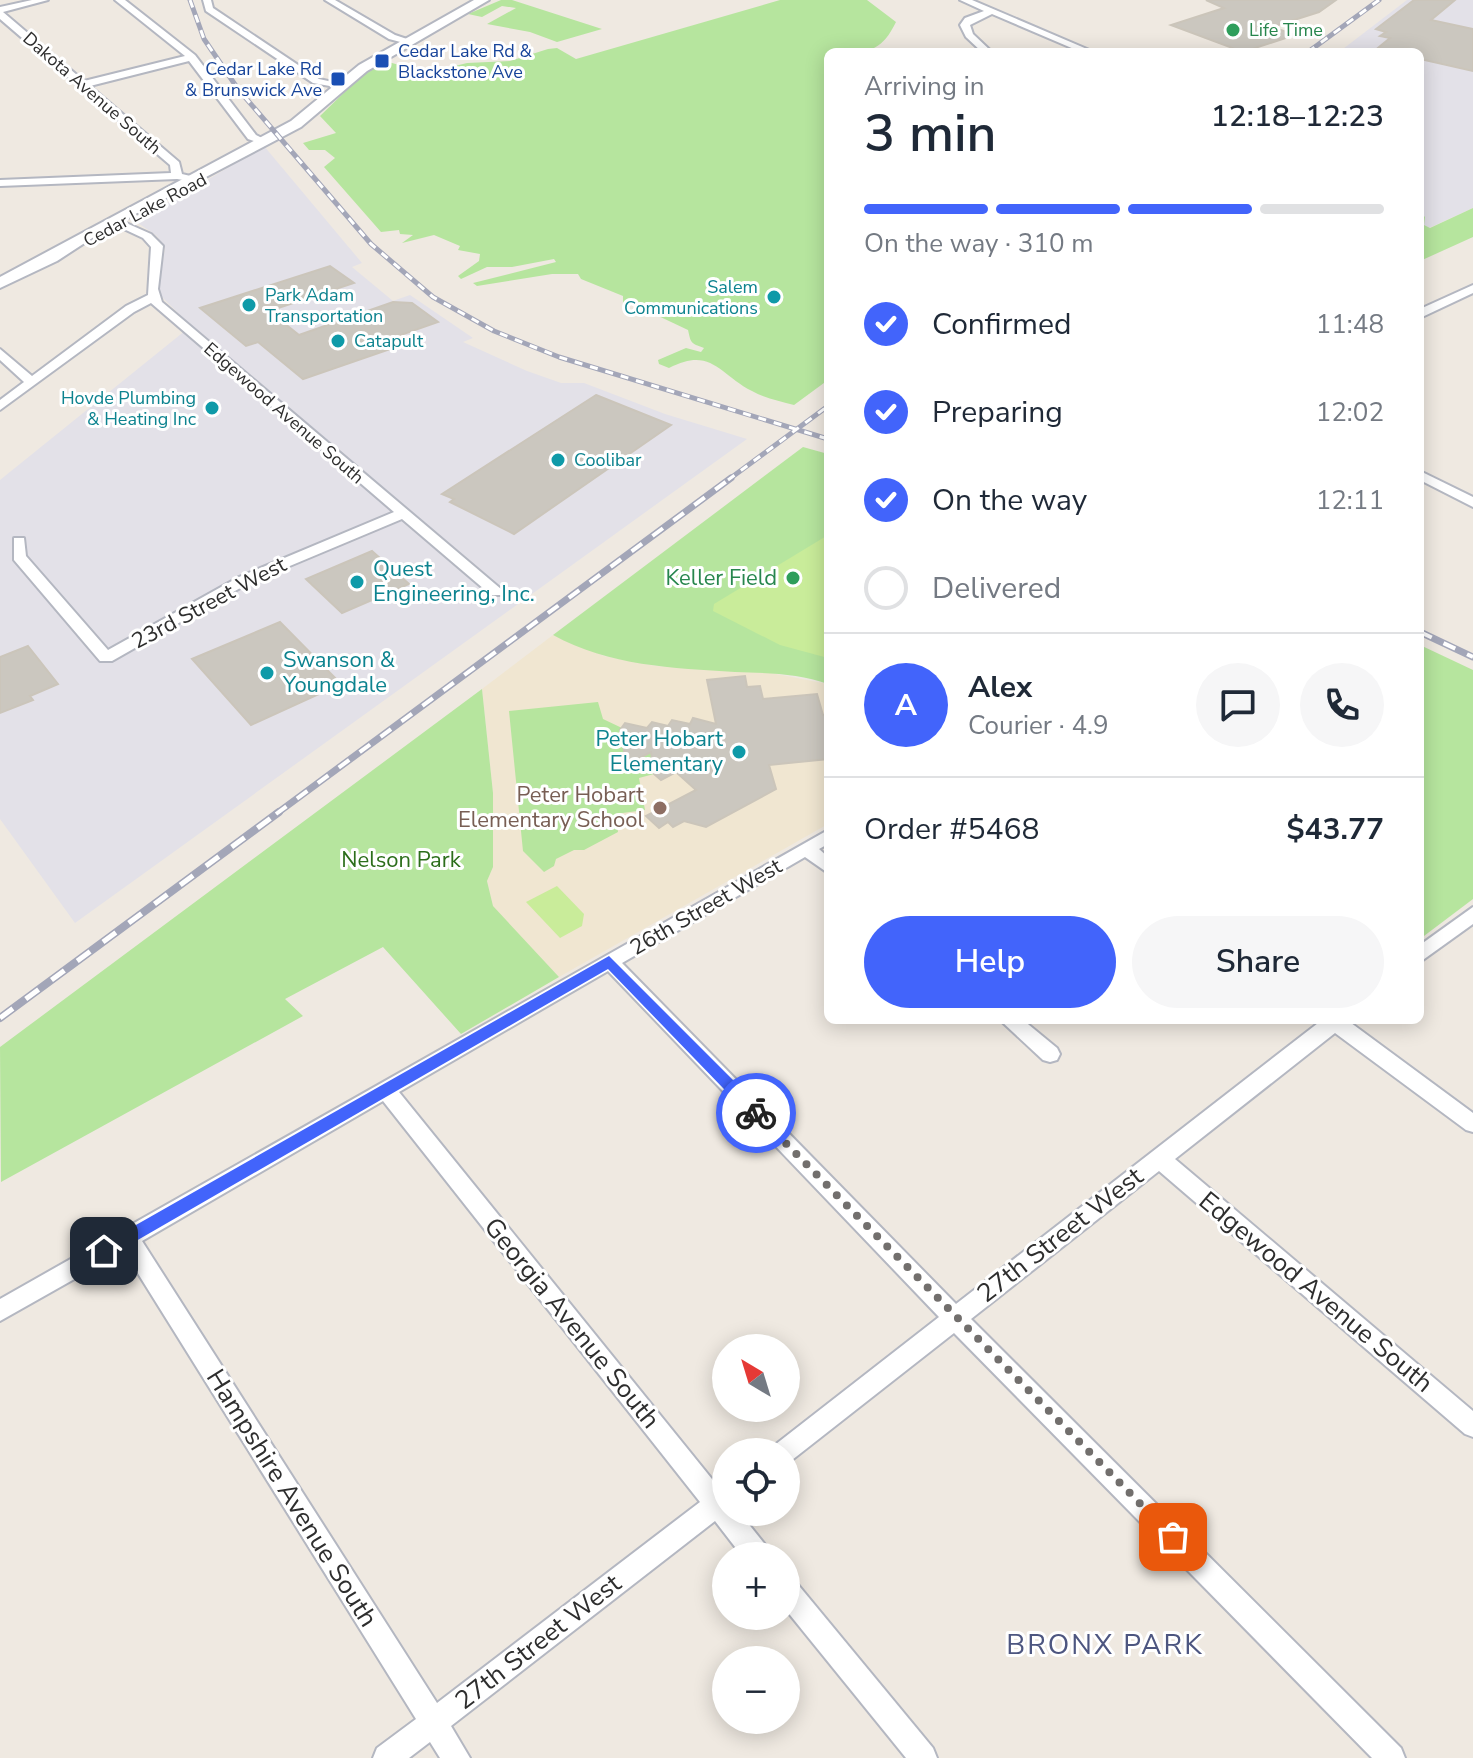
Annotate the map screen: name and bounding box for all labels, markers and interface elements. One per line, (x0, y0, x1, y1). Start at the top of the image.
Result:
place label: Life Time (1249, 18, 1323, 42)
marker: Life Time (1224, 21, 1242, 39)
street label: Dakota Avenue South (18, 26, 166, 160)
place label: Cedar Lake Rd & Blackstone Ave (398, 39, 532, 84)
marker: Cedar Lake Rd & Blackstone Ave (373, 52, 391, 70)
place label: Cedar Lake Rd & Brunswick Ave (185, 57, 322, 102)
text: Arriving in (864, 69, 985, 104)
marker: Cedar Lake Rd & Brunswick Ave (329, 70, 347, 88)
text: 12:18–12:23 (1211, 96, 1384, 137)
text: 3 min (864, 98, 997, 169)
street label: Cedar Lake Road (79, 167, 211, 253)
text: On the way · 310 m (864, 226, 1093, 261)
place label: Salem Communications (624, 275, 758, 320)
place label: Park Adam Transportation (265, 283, 383, 328)
marker: Salem Communications (765, 288, 783, 306)
marker: Park Adam Transportation (240, 296, 258, 314)
icon: check (864, 302, 908, 346)
text: Confirmed (932, 304, 1072, 345)
text: 11:48 (1316, 307, 1384, 342)
place label: Catapult (354, 329, 424, 353)
marker: Catapult (329, 332, 347, 350)
street label: Edgewood Avenue South (199, 337, 369, 489)
place label: Hovde Plumbing & Heating Inc (61, 386, 196, 431)
icon: check (864, 390, 908, 434)
text: Preparing (932, 392, 1063, 433)
text: 12:02 (1316, 395, 1384, 430)
marker: Hovde Plumbing & Heating Inc (203, 399, 221, 417)
place label: Coolibar (574, 448, 642, 472)
marker: Coolibar (549, 451, 567, 469)
icon: check (864, 478, 908, 522)
text: On the way (932, 480, 1087, 521)
text: 12:11 (1316, 483, 1384, 518)
street label: 23rd Street West (126, 549, 292, 656)
place label: Quest Engineering, Inc. (373, 554, 535, 609)
place label: Keller Field (666, 563, 777, 593)
text: Delivered (932, 568, 1061, 609)
marker: Keller Field (784, 569, 802, 587)
marker: Quest Engineering, Inc. (348, 573, 366, 591)
place label: Swanson & Youngdale (282, 645, 396, 700)
button: chat (1196, 663, 1280, 747)
button: phone (1300, 663, 1384, 747)
marker: Swanson & Youngdale (258, 664, 276, 682)
text: Alex (968, 667, 1032, 708)
text: A (895, 685, 917, 726)
text: Courier · 4.9 (968, 708, 1109, 743)
place label: Peter Hobart Elementary (595, 724, 724, 779)
marker: Peter Hobart Elementary (730, 743, 748, 761)
place label: Peter Hobart Elementary School (458, 780, 644, 835)
marker: Peter Hobart Elementary School (651, 799, 669, 817)
text: Order #5468 (864, 809, 1039, 850)
text: $43.77 (1287, 809, 1384, 850)
park label: Nelson Park (341, 845, 462, 875)
street label: 26th Street West (625, 851, 788, 963)
button: Help (864, 916, 1116, 1008)
button: Share (1132, 916, 1384, 1008)
courier (716, 1073, 796, 1153)
icon: bike (734, 1091, 778, 1135)
street label: 27th Street West (970, 1159, 1151, 1311)
street label: Edgewood Avenue South (1192, 1184, 1440, 1400)
street label: Georgia Avenue South (476, 1210, 668, 1436)
pin (70, 1217, 138, 1285)
icon: home (82, 1229, 126, 1273)
north arrow (712, 1334, 800, 1422)
map controls (712, 1334, 800, 1734)
street label: Hampshire Avenue South (198, 1362, 386, 1634)
button: locate (712, 1438, 800, 1526)
pin (1139, 1503, 1207, 1571)
icon: bag (1151, 1515, 1195, 1559)
button: + (712, 1542, 800, 1630)
street label: 27th Street West (448, 1566, 629, 1718)
district label: BRONX PARK (1006, 1626, 1204, 1664)
button: − (712, 1646, 800, 1734)

